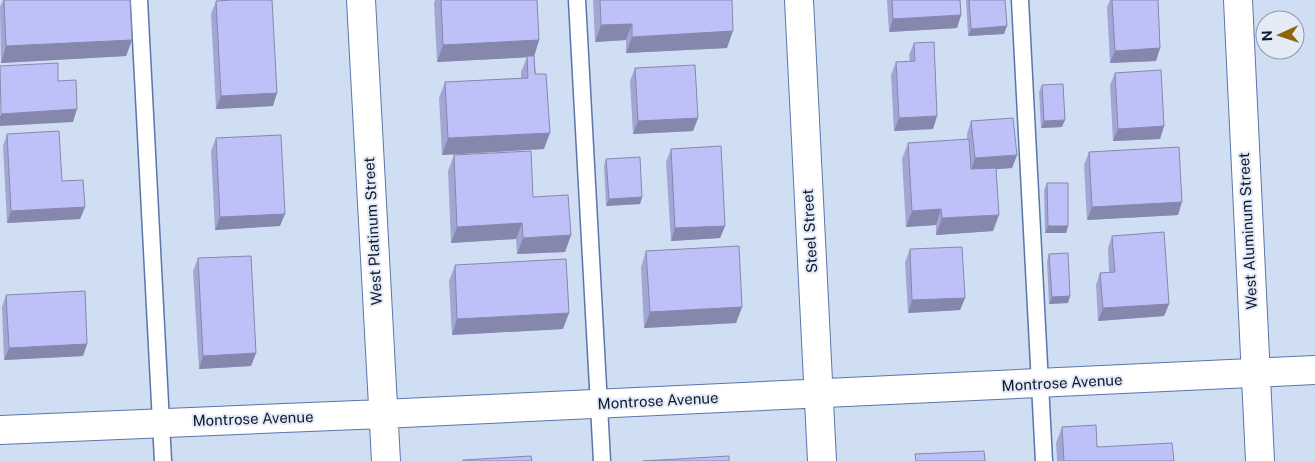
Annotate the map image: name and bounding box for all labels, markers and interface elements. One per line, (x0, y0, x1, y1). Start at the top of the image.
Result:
north arrow (1255, 10, 1305, 60)
text: N (1259, 30, 1275, 42)
street label: West Aluminum Street (1235, 152, 1260, 310)
street label: West Platinum Street (360, 156, 385, 306)
street label: Steel Street (799, 188, 820, 274)
street label: Montrose Avenue (1001, 371, 1123, 394)
street label: Montrose Avenue (597, 389, 719, 412)
street label: Montrose Avenue (192, 408, 314, 429)

